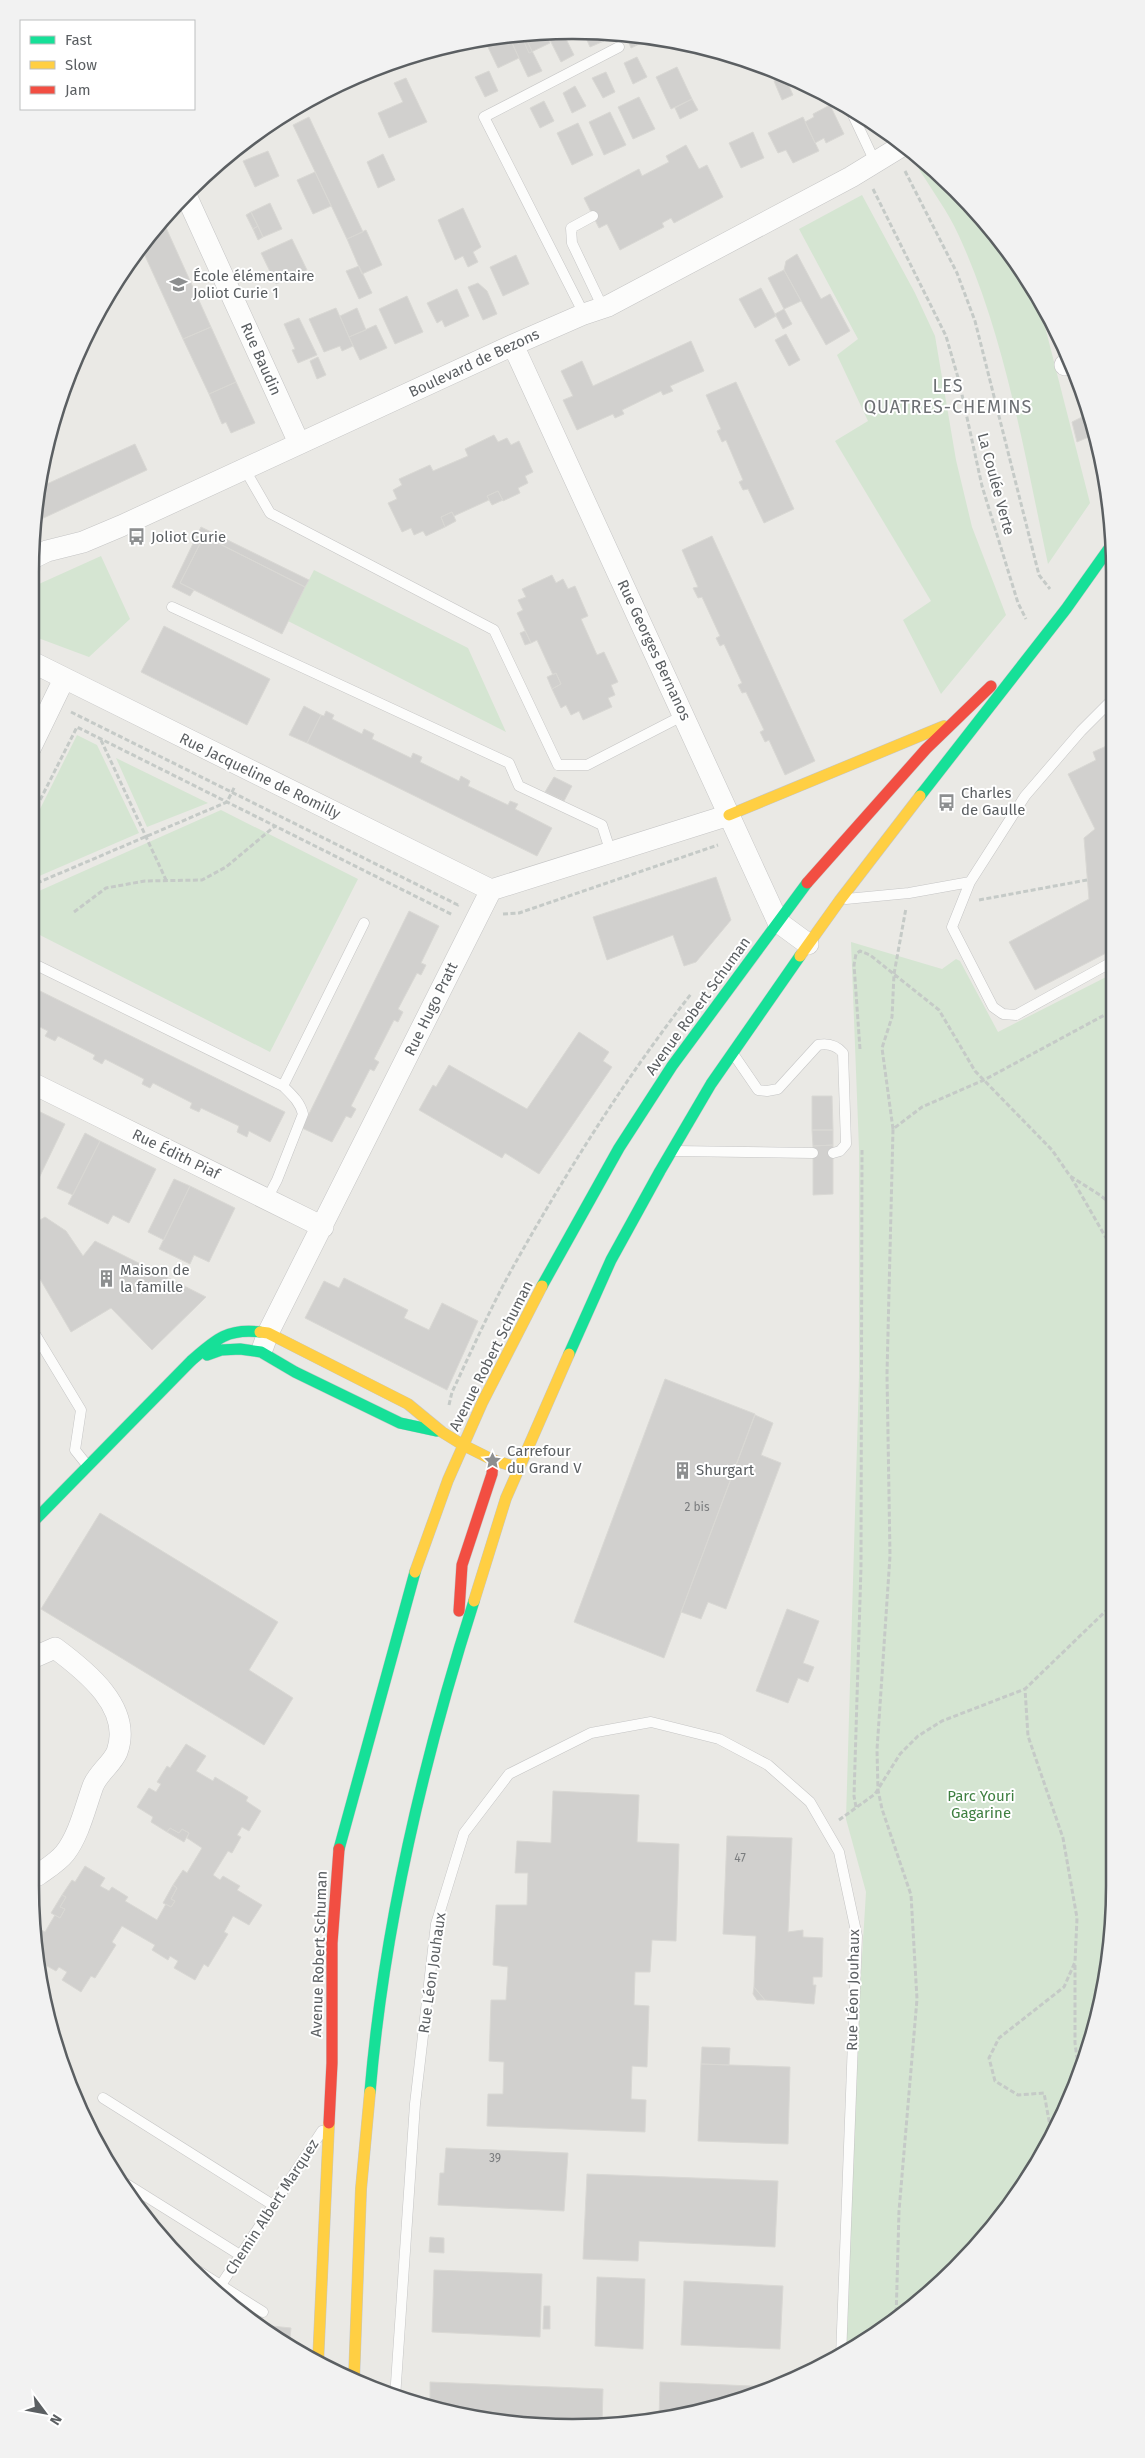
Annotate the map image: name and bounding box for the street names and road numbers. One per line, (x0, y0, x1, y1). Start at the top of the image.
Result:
street label: Rue Baudin (237, 320, 285, 398)
street label: Boulevard de Bezons (406, 325, 542, 401)
street label: La Coulée Verte (974, 431, 1018, 537)
street label: Rue Georges Bernanos (613, 577, 695, 723)
street label: Rue Jacqueline de Romilly (177, 729, 344, 823)
street label: Avenue Robert Schuman (642, 933, 754, 1079)
street label: Rue Hugo Pratt (401, 959, 462, 1059)
street label: Rue Édith Piaf (129, 1125, 224, 1183)
street label: Avenue Robert Schuman (445, 1278, 537, 1434)
street label: Avenue Robert Schuman (307, 1871, 331, 2037)
street label: Rue Léon Jouhaux (415, 1911, 449, 2035)
street label: Rue Léon Jouhaux (843, 1928, 863, 2051)
street label: Chemin Albert Marquez (221, 2136, 323, 2278)

